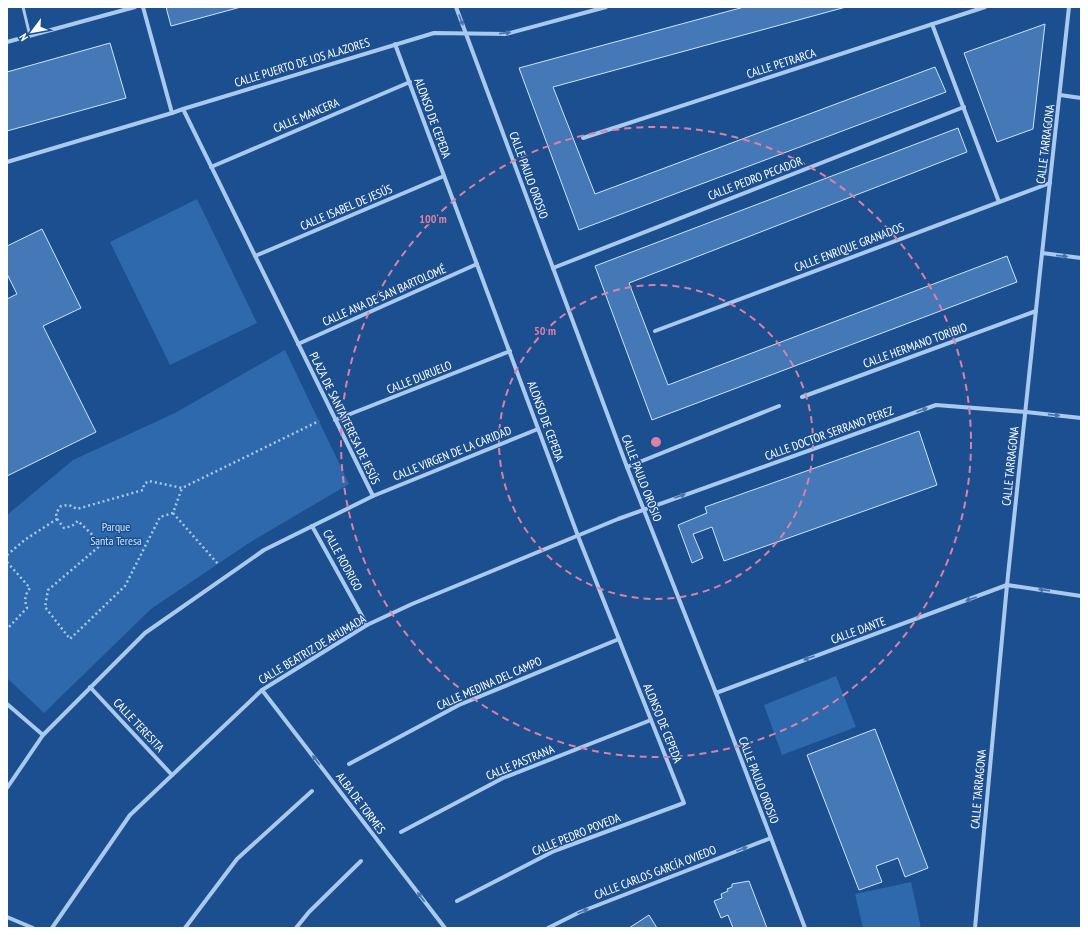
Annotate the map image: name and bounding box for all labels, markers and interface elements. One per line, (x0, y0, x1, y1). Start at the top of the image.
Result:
north arrow (12, 12, 52, 52)
one-way arrow (459, 15, 465, 27)
one-way arrow (499, 30, 511, 36)
text: N (16, 31, 31, 44)
street label: CALLE PUERTO DE LOS ALAZORES (233, 34, 371, 90)
street label: CALLE PETRARCA (744, 45, 818, 81)
street label: ALONSO DE CEPEDA (412, 76, 455, 160)
street label: CALLE MANCERA (271, 94, 341, 136)
street label: CALLE TARRAGONA (1033, 103, 1057, 185)
street label: CALLE PAULO OROSIO (506, 129, 552, 221)
street label: CALLE PEDRO PECADOR (706, 153, 805, 203)
street label: CALLE ISABEL DE JESÚS (298, 181, 394, 233)
text: 100 m (419, 211, 447, 226)
street label: CALLE ENRIQUE GRANADOS (792, 219, 906, 275)
one-way arrow (1055, 253, 1068, 259)
street label: CALLE ANA DE SAN BARTOLOMÉ (320, 261, 448, 329)
street label: CALLE HERMANO TORIBIO (861, 319, 969, 371)
text: 50 m (534, 323, 556, 338)
street label: PLAZA DE SANTA TERESA DE JESÚS (306, 349, 384, 487)
street label: CALLE DURUELO (384, 357, 454, 397)
street label: ALONSO DE CEPEDA (525, 379, 568, 463)
street label: CALLE DOCTOR SERRANO PEREZ (763, 403, 895, 463)
one-way arrow (916, 407, 928, 413)
one-way arrow (1047, 412, 1060, 418)
street label: CALLE VIRGEN DE LA CARIDAD (391, 422, 513, 484)
street label: CALLE TARRAGONA (998, 425, 1022, 507)
street label: CALLE PAULO OROSIO (619, 432, 666, 524)
centre of rings (649, 435, 663, 449)
one-way arrow (675, 493, 687, 499)
park label: Parque Santa Teresa (90, 519, 142, 548)
street label: CALLE RODRIGO (320, 527, 366, 594)
one-way arrow (1038, 587, 1050, 593)
one-way arrow (964, 596, 976, 602)
street label: CALLE BEATRIZ DE AHUMADA (256, 611, 369, 687)
street label: CALLE DANTE (829, 613, 887, 647)
street label: CALLE MEDINA DEL CAMPO (434, 653, 544, 713)
one-way arrow (803, 656, 815, 662)
street label: ALONSO DE CEPEDA (640, 681, 686, 765)
street label: CALLE TERESITA (110, 695, 168, 755)
street label: CALLE PAULO OROSIO (736, 734, 783, 826)
street label: CALLE PASTRANA (484, 741, 557, 783)
street label: CALLE TARRAGONA (967, 748, 989, 829)
one-way arrow (312, 755, 321, 766)
street label: ALBA DE TORMES (333, 769, 389, 837)
street label: CALLE PEDRO POVEDA (530, 809, 623, 859)
street label: CALLE CARLOS GARCÍA OVIEDO (592, 842, 719, 902)
one-way arrow (737, 846, 749, 852)
one-way arrow (417, 892, 425, 902)
one-way arrow (577, 907, 589, 913)

